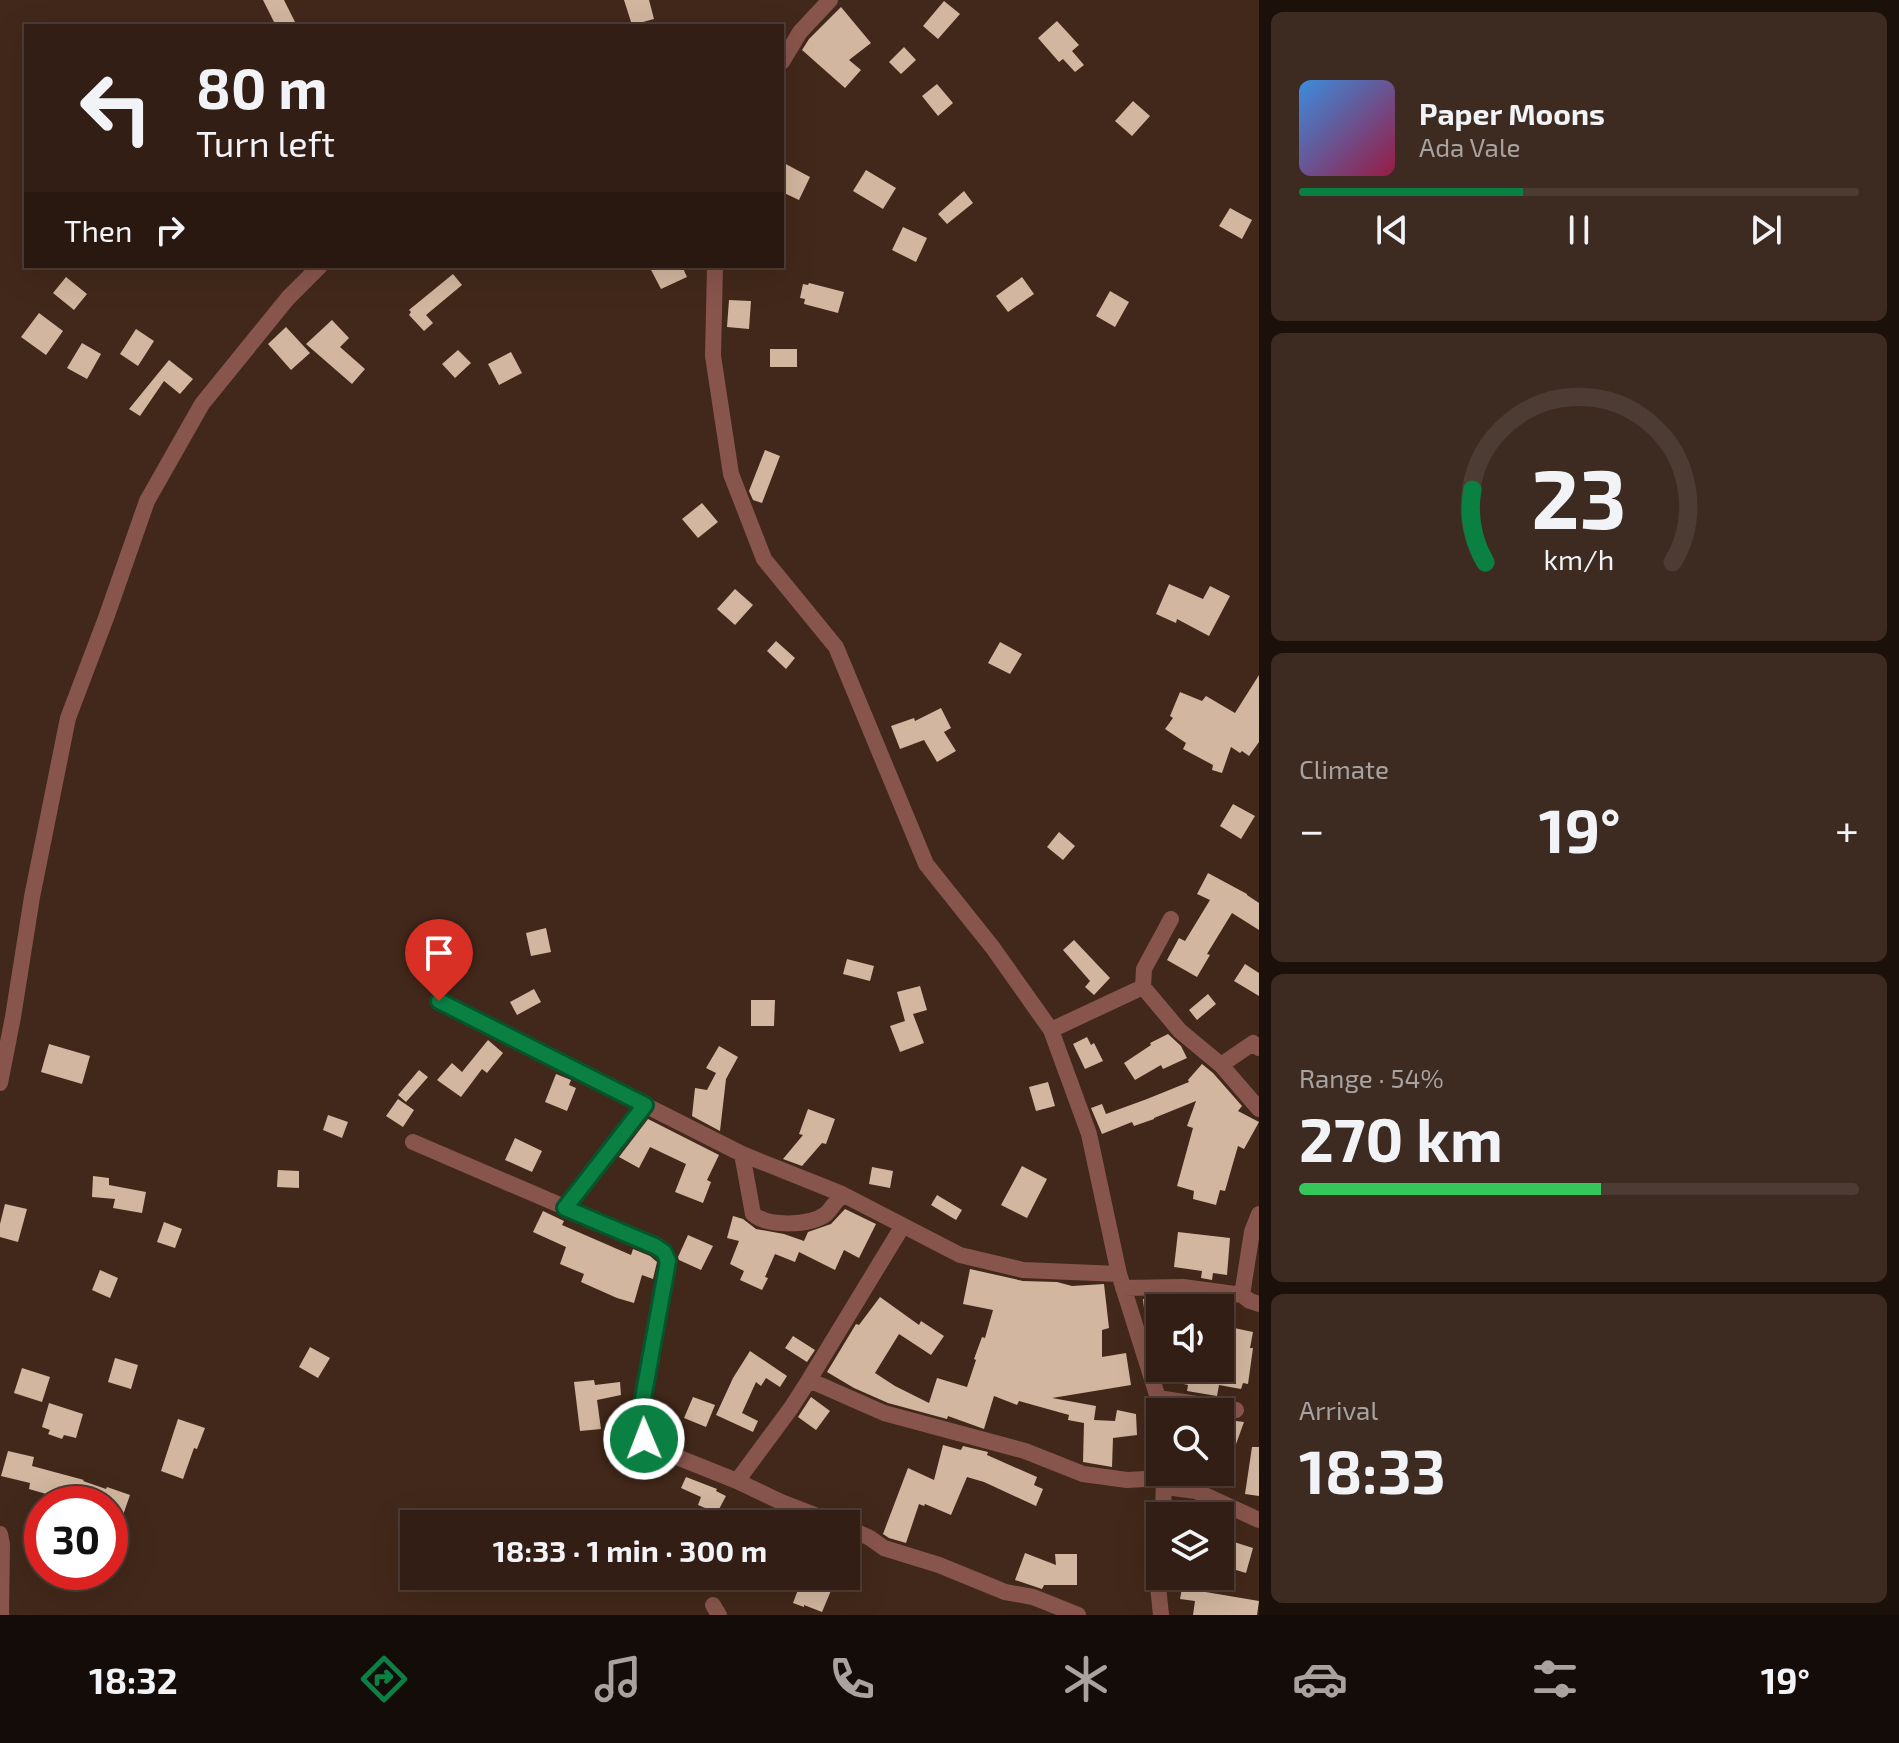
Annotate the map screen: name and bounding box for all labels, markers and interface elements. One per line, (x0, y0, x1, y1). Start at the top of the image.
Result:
text: 80 m (196, 53, 328, 120)
icon: left (64, 56, 168, 160)
text: Paper Moons (1419, 95, 1605, 131)
text: Turn left (196, 121, 335, 164)
text: Ada Vale (1419, 131, 1521, 162)
icon: right (148, 208, 192, 252)
icon: previous (1370, 208, 1414, 252)
icon: pause (1557, 208, 1601, 252)
icon: next (1744, 208, 1788, 252)
text: Then (64, 212, 132, 248)
text: 23 (1531, 445, 1627, 545)
text: km/h (1544, 541, 1614, 576)
text: Climate (1299, 753, 1389, 784)
text: 19° (1539, 793, 1621, 865)
text: − (1299, 802, 1325, 855)
text: + (1835, 802, 1859, 855)
pin (405, 919, 473, 1001)
icon: arrive (417, 931, 461, 975)
text: Range · 54% (1299, 1062, 1444, 1093)
text: 270 km (1299, 1102, 1503, 1174)
map controls (1146, 1294, 1234, 1590)
button: sound (1146, 1294, 1234, 1382)
text: Arrival (1299, 1394, 1378, 1425)
position arrow (602, 1397, 686, 1481)
button: search (1146, 1398, 1234, 1486)
text: 18:33 (1299, 1434, 1446, 1506)
speed limit sign: 30 (24, 1486, 128, 1590)
button: layers (1146, 1502, 1234, 1590)
text: 18:33 · 1 min · 300 m (493, 1532, 767, 1568)
icon: directions (356, 1651, 412, 1707)
icon: music (590, 1651, 646, 1707)
icon: phone (824, 1651, 880, 1707)
icon: climate (1058, 1651, 1114, 1707)
icon: car (1292, 1651, 1348, 1707)
icon: filters (1527, 1651, 1583, 1707)
text: 18:32 (89, 1658, 178, 1701)
text: 19° (1761, 1658, 1810, 1701)

